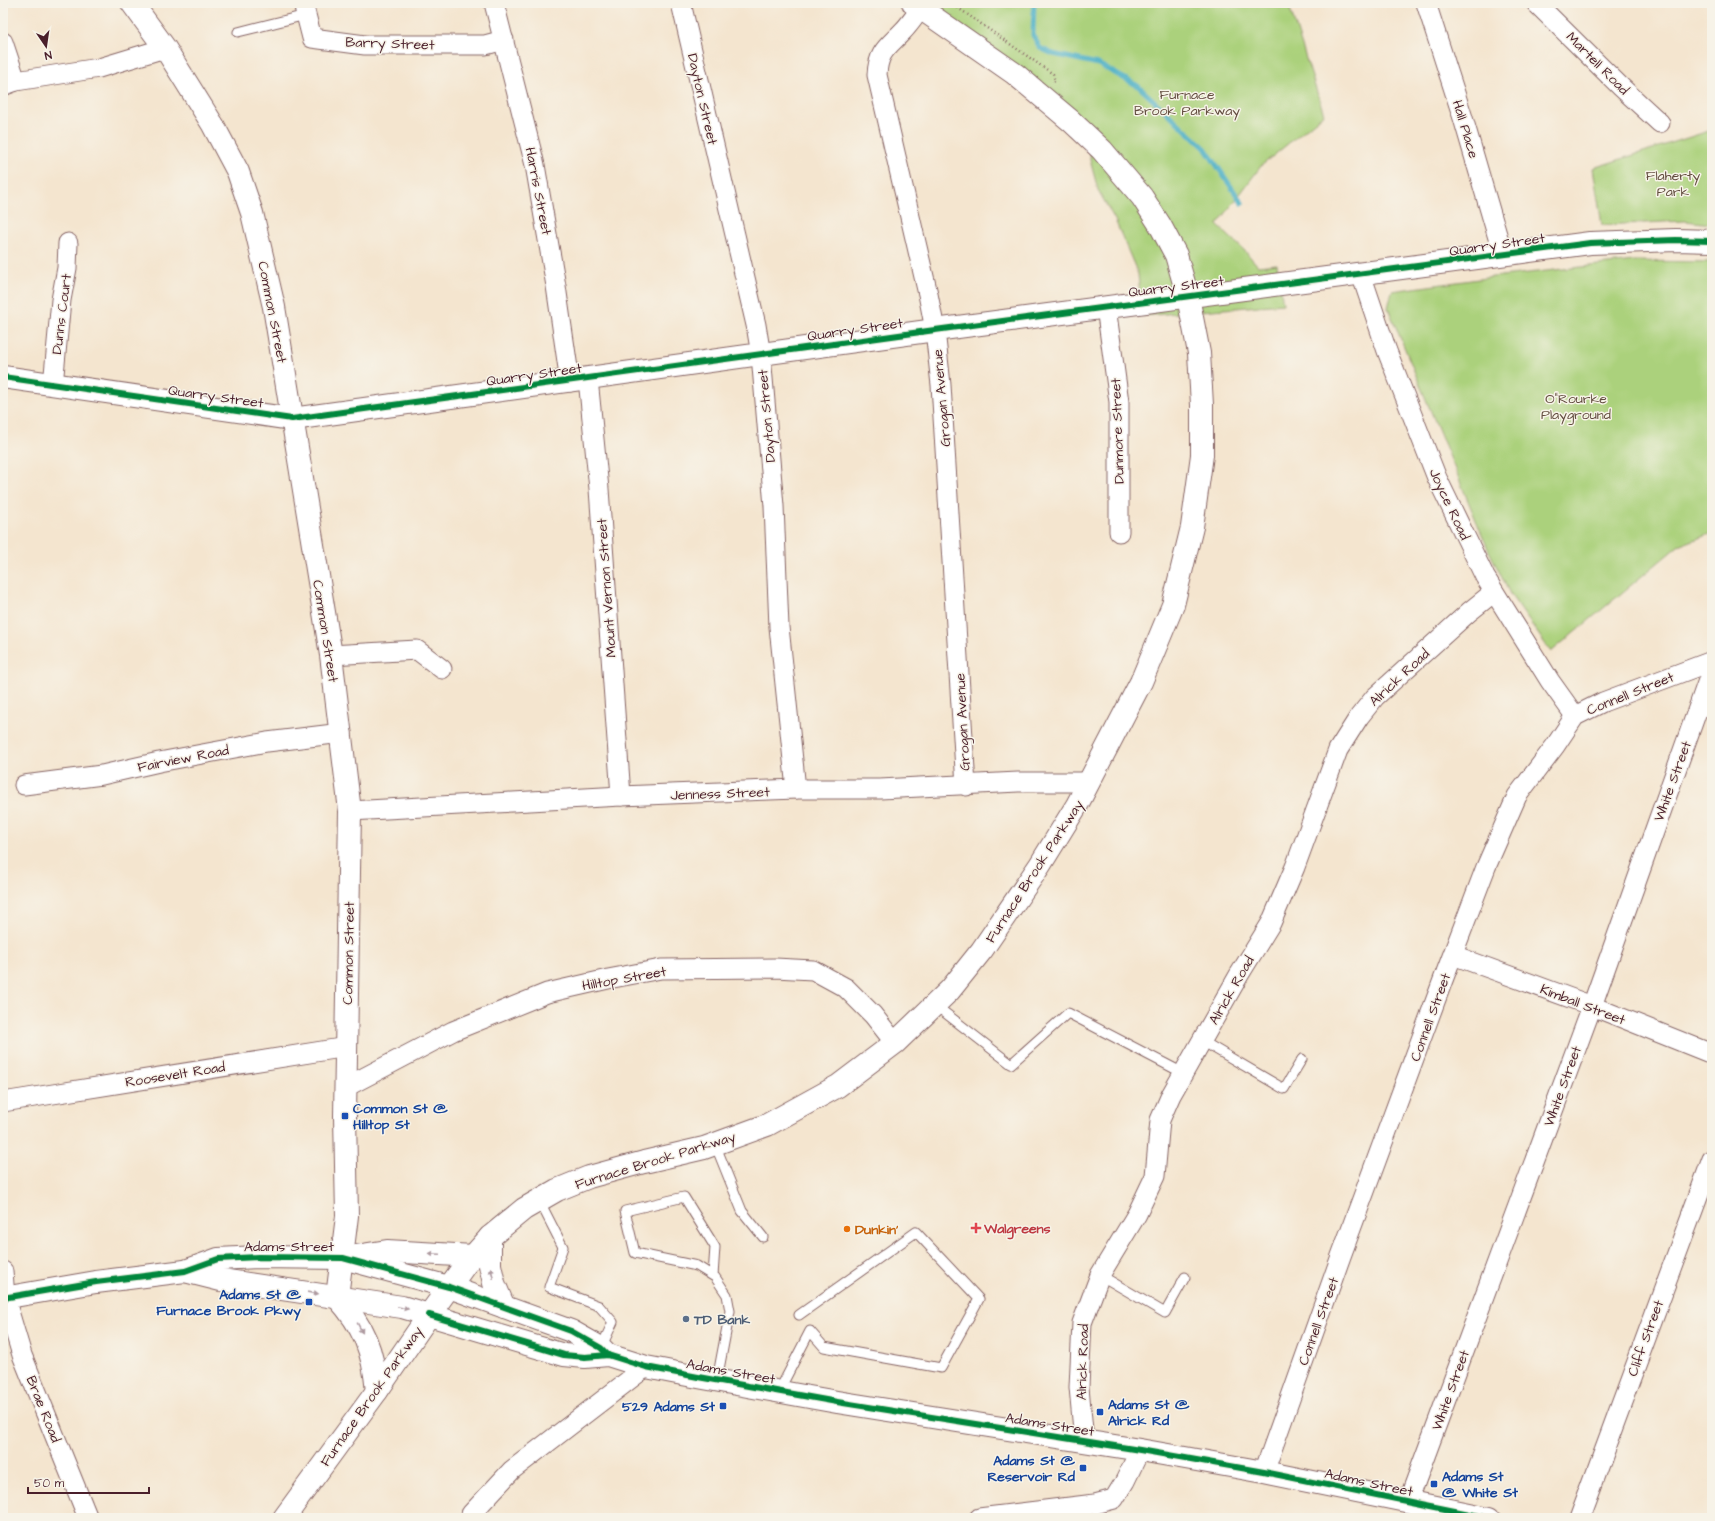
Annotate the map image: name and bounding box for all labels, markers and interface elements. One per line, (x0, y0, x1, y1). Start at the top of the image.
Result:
north arrow (26, 26, 66, 66)
street label: Martell Road (1561, 28, 1633, 100)
street label: Barry Street (345, 32, 435, 56)
text: N (43, 47, 53, 63)
street label: Dayton Street (682, 52, 722, 147)
park label: Furnace Brook Parkway (1134, 85, 1240, 121)
street label: Hall Place (1447, 98, 1484, 161)
street label: Harris Street (520, 146, 556, 237)
park label: Flaherty Park (1646, 166, 1701, 202)
street label: Quarry Street (1448, 228, 1546, 262)
street label: Common Street (252, 260, 292, 365)
street label: Quarry Street (1127, 271, 1225, 303)
street label: Dunns Court (47, 272, 77, 356)
street label: Quarry Street (806, 313, 904, 347)
street label: Grogan Avenue (928, 348, 956, 447)
street label: Quarry Street (485, 358, 583, 392)
street label: Dayton Street (753, 368, 781, 463)
street label: Dunmore Street (1106, 377, 1130, 484)
street label: Quarry Street (167, 380, 265, 414)
park label: O"Rourke Playground (1541, 389, 1611, 425)
street label: Joyce Road (1424, 465, 1474, 544)
street label: Mount Vernon Street (592, 517, 622, 658)
street label: Common Street (307, 579, 343, 684)
street label: Alrick Road (1365, 644, 1434, 711)
street label: Connell Street (1584, 667, 1677, 721)
street label: Grogan Avenue (950, 672, 976, 771)
street label: White Street (1649, 738, 1697, 824)
street label: Fairview Road (136, 740, 231, 778)
street label: Jenness Street (670, 782, 770, 806)
street label: Furnace Brook Parkway (981, 796, 1089, 947)
street label: Common Street (338, 901, 360, 1005)
street label: Alrick Road (1204, 952, 1260, 1029)
street label: Hilltop Street (581, 962, 668, 996)
street label: Connell Street (1406, 970, 1456, 1064)
street label: Kimball Street (1537, 980, 1628, 1030)
street label: White Street (1539, 1043, 1587, 1129)
street label: Roosevelt Road (124, 1057, 226, 1093)
place label: Common St @ Hilltop St (353, 1099, 448, 1135)
marker: Common St @ Hilltop St (340, 1111, 350, 1121)
street label: Furnace Brook Parkway (573, 1127, 738, 1195)
place label: Walgreens (983, 1219, 1051, 1240)
place label: Dunkin' (855, 1220, 899, 1240)
marker: Walgreens (971, 1223, 981, 1233)
marker: Dunkin' (842, 1224, 852, 1234)
street label: Adams Street (244, 1237, 334, 1257)
one-way arrow (427, 1251, 440, 1257)
one-way arrow (489, 1267, 495, 1279)
street label: Connell Street (1294, 1274, 1344, 1368)
place label: Adams St @ Furnace Brook Pkwy (156, 1285, 301, 1321)
one-way arrow (307, 1290, 319, 1296)
marker: Adams St @ Furnace Brook Pkwy (304, 1297, 314, 1307)
street label: Cliff Street (1623, 1297, 1669, 1379)
one-way arrow (397, 1305, 410, 1311)
place label: TD Bank (693, 1310, 750, 1330)
marker: TD Bank (681, 1314, 691, 1324)
street label: Furnace Brook Parkway (316, 1322, 428, 1471)
one-way arrow (357, 1322, 364, 1334)
street label: Alrick Road (1072, 1324, 1094, 1400)
street label: White Street (1427, 1347, 1475, 1433)
street label: Adams Street (685, 1354, 777, 1390)
street label: Brae Road (21, 1373, 65, 1446)
place label: Adams St @ Alrick Rd (1108, 1395, 1190, 1431)
place label: 529 Adams St (622, 1397, 715, 1417)
marker: 529 Adams St (718, 1401, 728, 1411)
marker: Adams St @ Alrick Rd (1095, 1407, 1105, 1417)
street label: Adams Street (1004, 1408, 1096, 1442)
place label: Adams St @ Reservoir Rd (987, 1451, 1076, 1487)
marker: Adams St @ Reservoir Rd (1078, 1463, 1088, 1473)
street label: Adams Street (1323, 1464, 1415, 1502)
place label: Adams St @ White St (1442, 1467, 1518, 1503)
scale bar (28, 1469, 149, 1495)
text: 50 m (34, 1475, 65, 1492)
marker: Adams St @ White St (1429, 1479, 1439, 1489)

